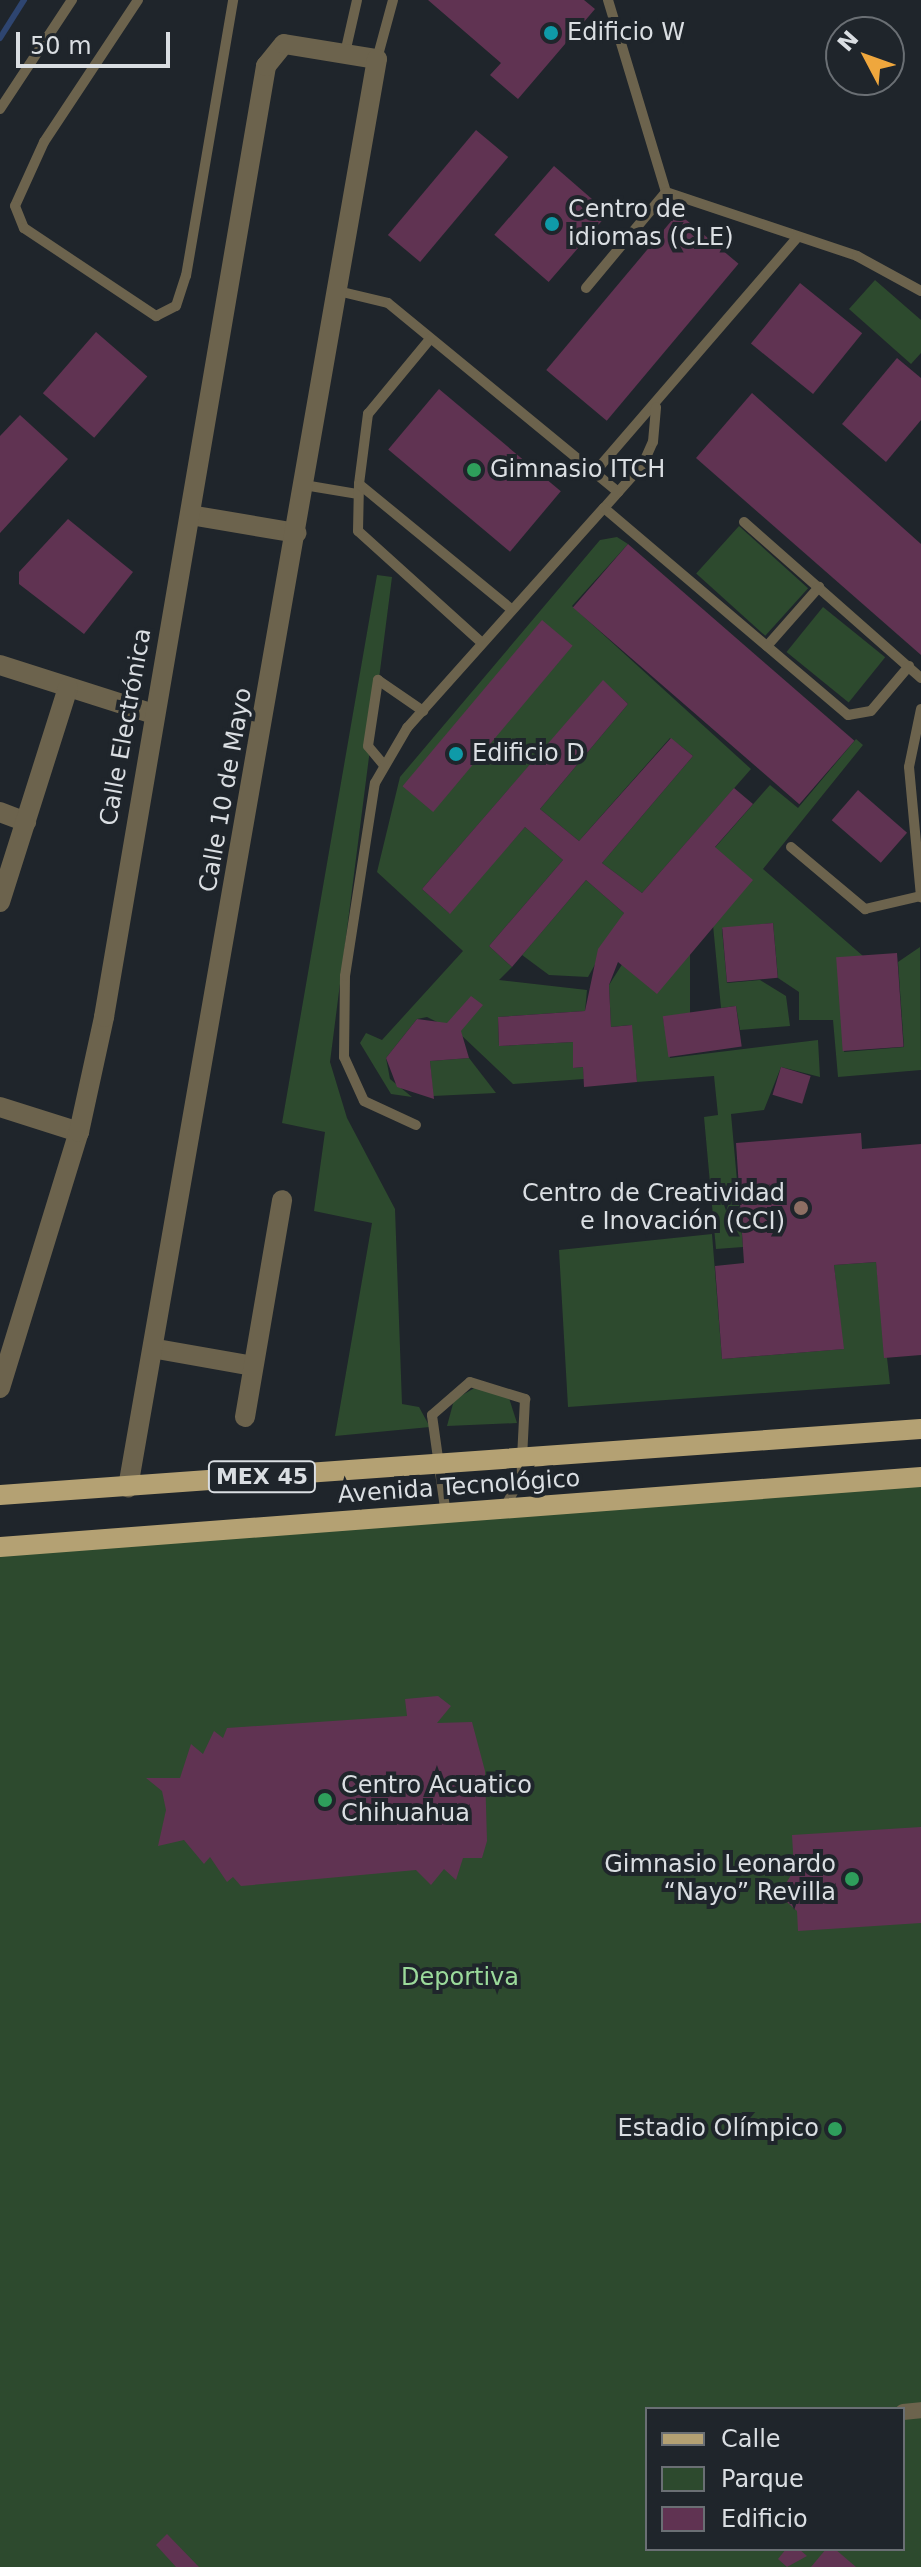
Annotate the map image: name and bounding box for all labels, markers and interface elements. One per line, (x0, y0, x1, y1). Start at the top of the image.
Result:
scale bar (20, 16, 174, 66)
north arrow (825, 16, 905, 96)
place label: Edificio W (567, 19, 685, 47)
marker: Edificio W (542, 24, 560, 42)
text: N (833, 26, 863, 56)
text: 50 m (30, 32, 92, 60)
place label: Centro de idiomas (CLE) (568, 196, 733, 252)
marker: Centro de idiomas (CLE) (543, 215, 561, 233)
place label: Gimnasio ITCH (490, 456, 665, 484)
marker: Gimnasio ITCH (465, 461, 483, 479)
street label: Calle Electrónica (94, 626, 158, 828)
street label: Calle 10 de Mayo (194, 685, 258, 895)
place label: Edificio D (472, 740, 585, 768)
marker: Edificio D (447, 745, 465, 763)
place label: Centro de Creatividad e Inovación (CCI) (522, 1180, 785, 1236)
marker: Centro de Creatividad e Inovación (CCI) (792, 1199, 810, 1217)
road number: MEX 45 (206, 1459, 318, 1495)
street label: Avenida Tecnológico (337, 1464, 581, 1510)
place label: Centro Acuatico Chihuahua (341, 1772, 532, 1828)
marker: Centro Acuatico Chihuahua (316, 1791, 334, 1809)
place label: Gimnasio Leonardo “Nayo” Revilla (604, 1851, 836, 1907)
marker: Gimnasio Leonardo “Nayo” Revilla (843, 1870, 861, 1888)
park label: Deportiva (401, 1964, 519, 1992)
place label: Estadio Olímpico (618, 2115, 819, 2143)
marker: Estadio Olímpico (826, 2120, 844, 2138)
legend (645, 2407, 905, 2551)
text: Calle (721, 2425, 781, 2453)
text: Parque (721, 2465, 804, 2493)
text: Edificio (721, 2505, 808, 2533)

